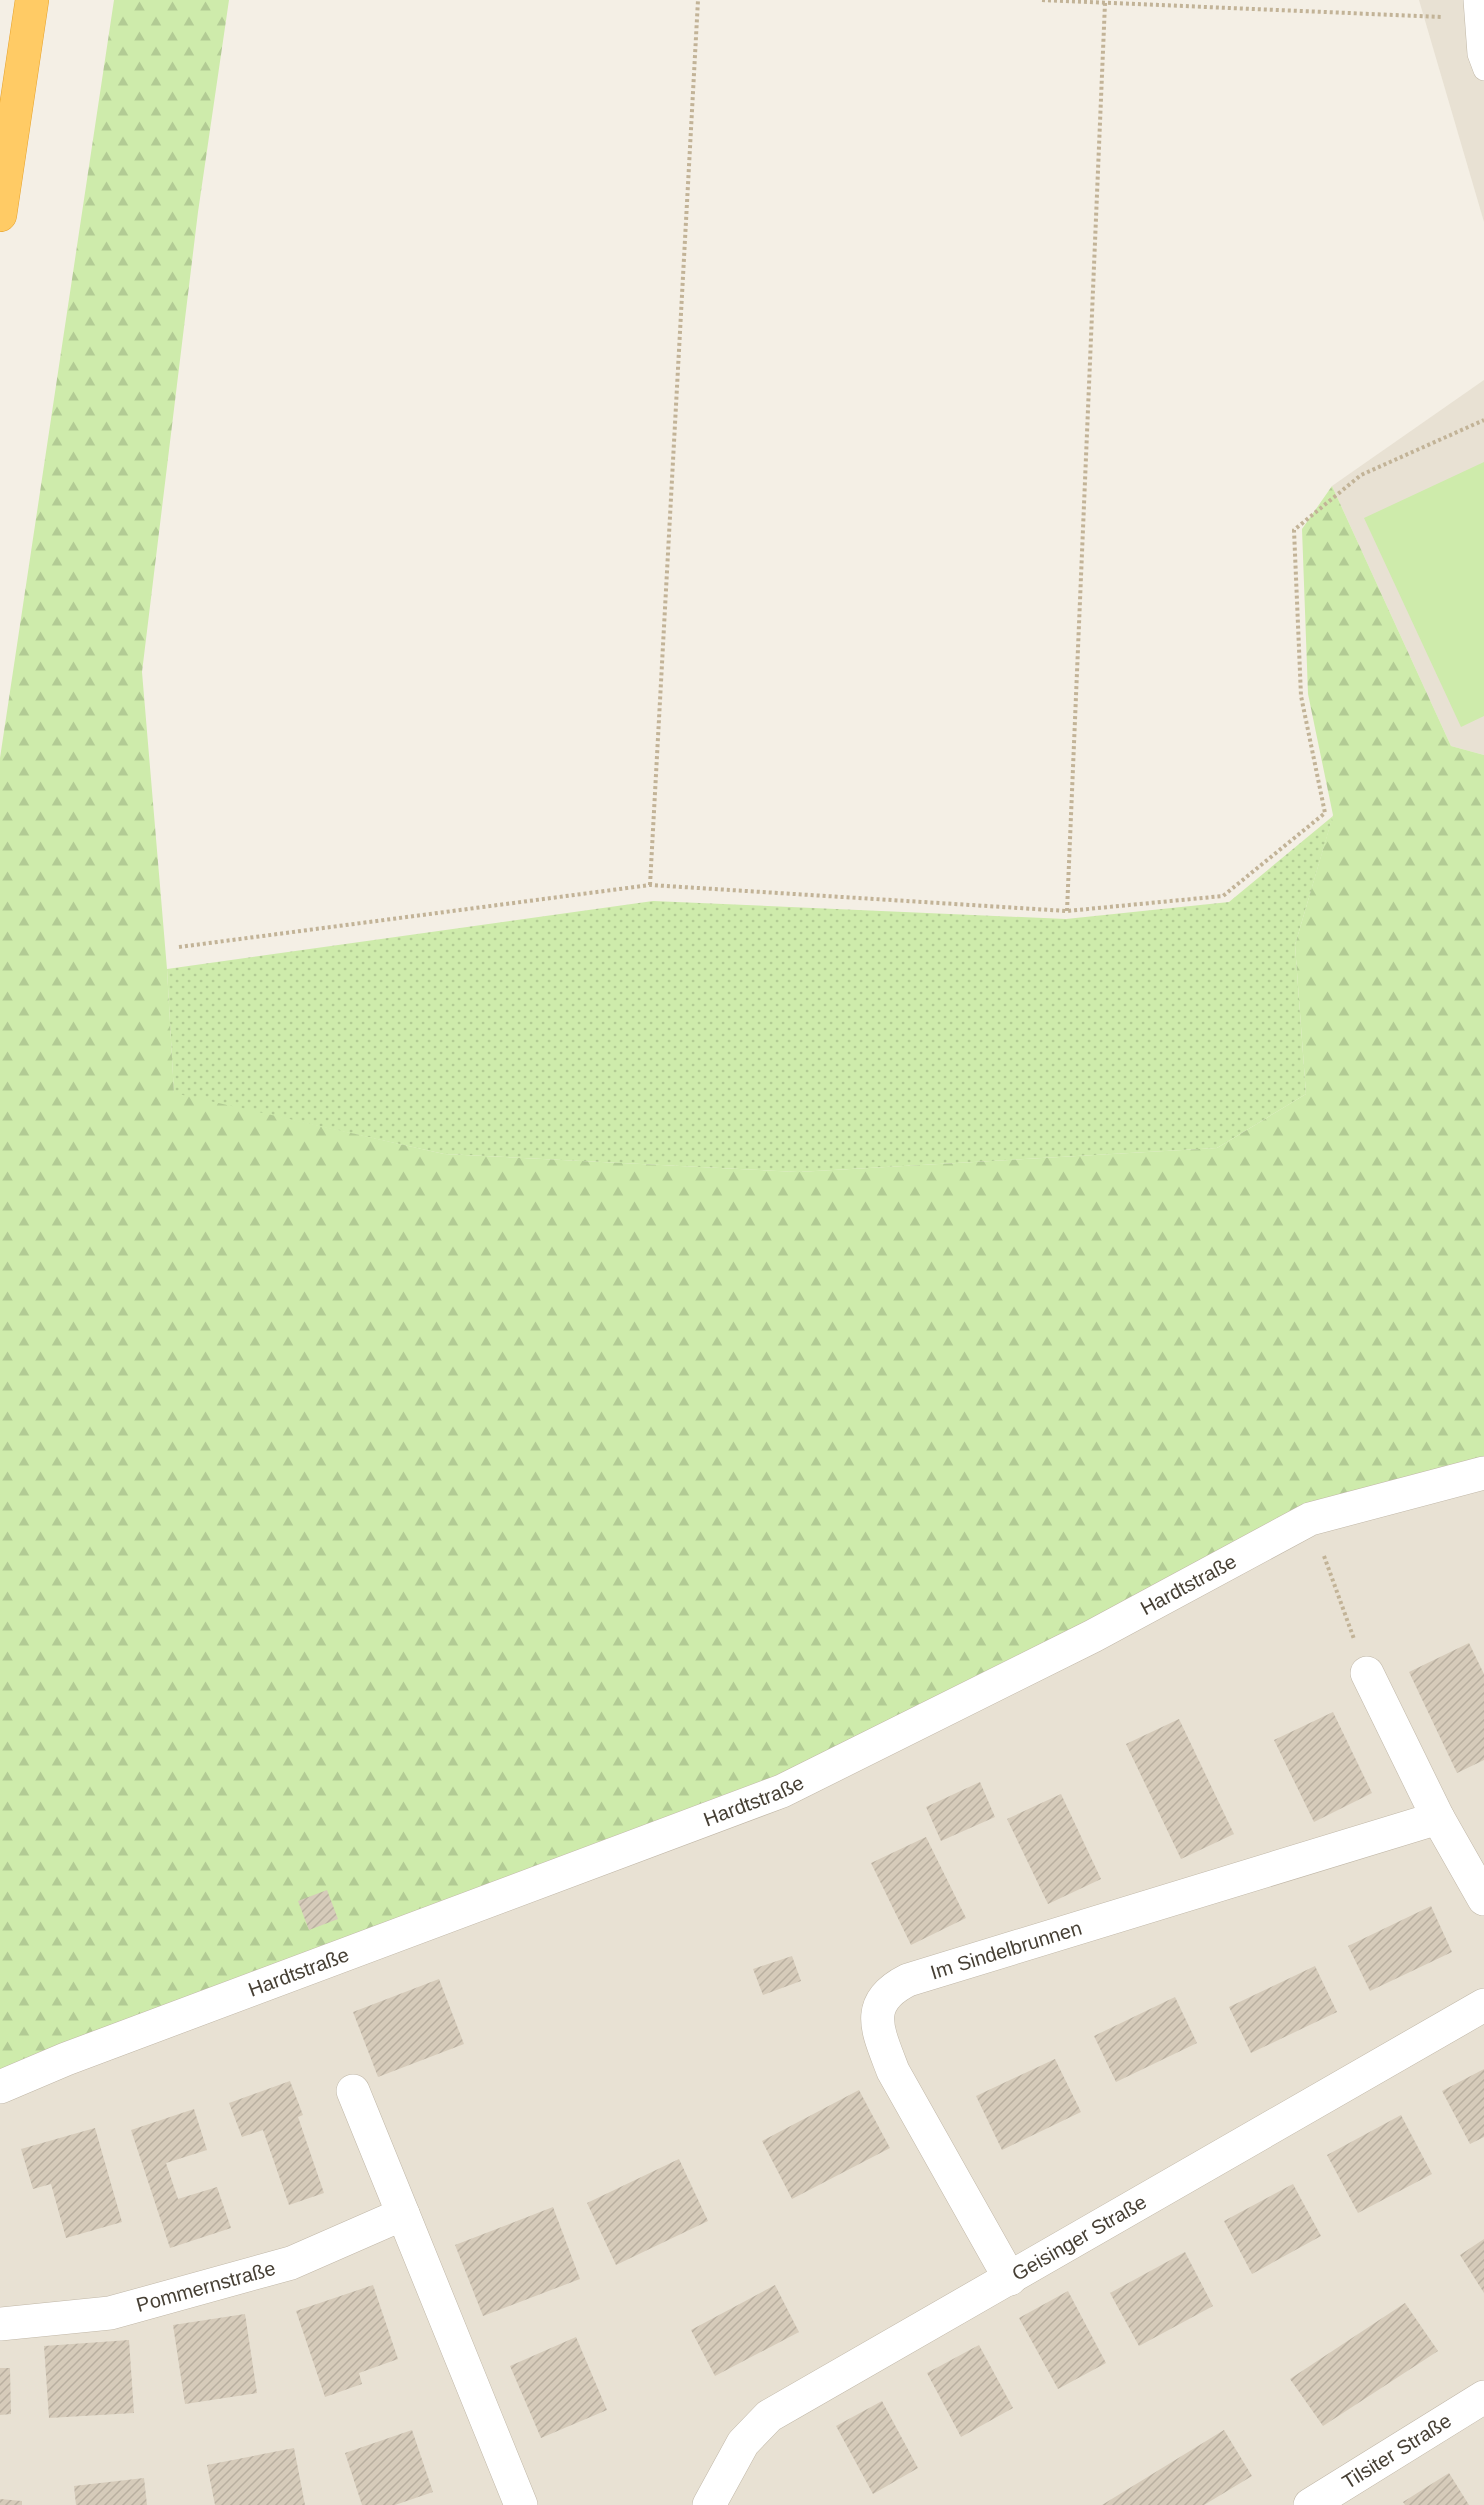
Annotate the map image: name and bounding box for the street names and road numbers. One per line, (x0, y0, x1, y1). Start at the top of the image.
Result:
street label: Hardtstraße (1137, 1550, 1240, 1619)
street label: Hardtstraße (700, 1771, 807, 1830)
street label: Im Sindelbrunnen (928, 1917, 1084, 1983)
street label: Hardtstraße (245, 1943, 352, 2001)
street label: Geisinger Straße (1008, 2190, 1150, 2285)
street label: Pommernstraße (134, 2257, 278, 2316)
street label: Tilsiter Straße (1338, 2409, 1455, 2493)

